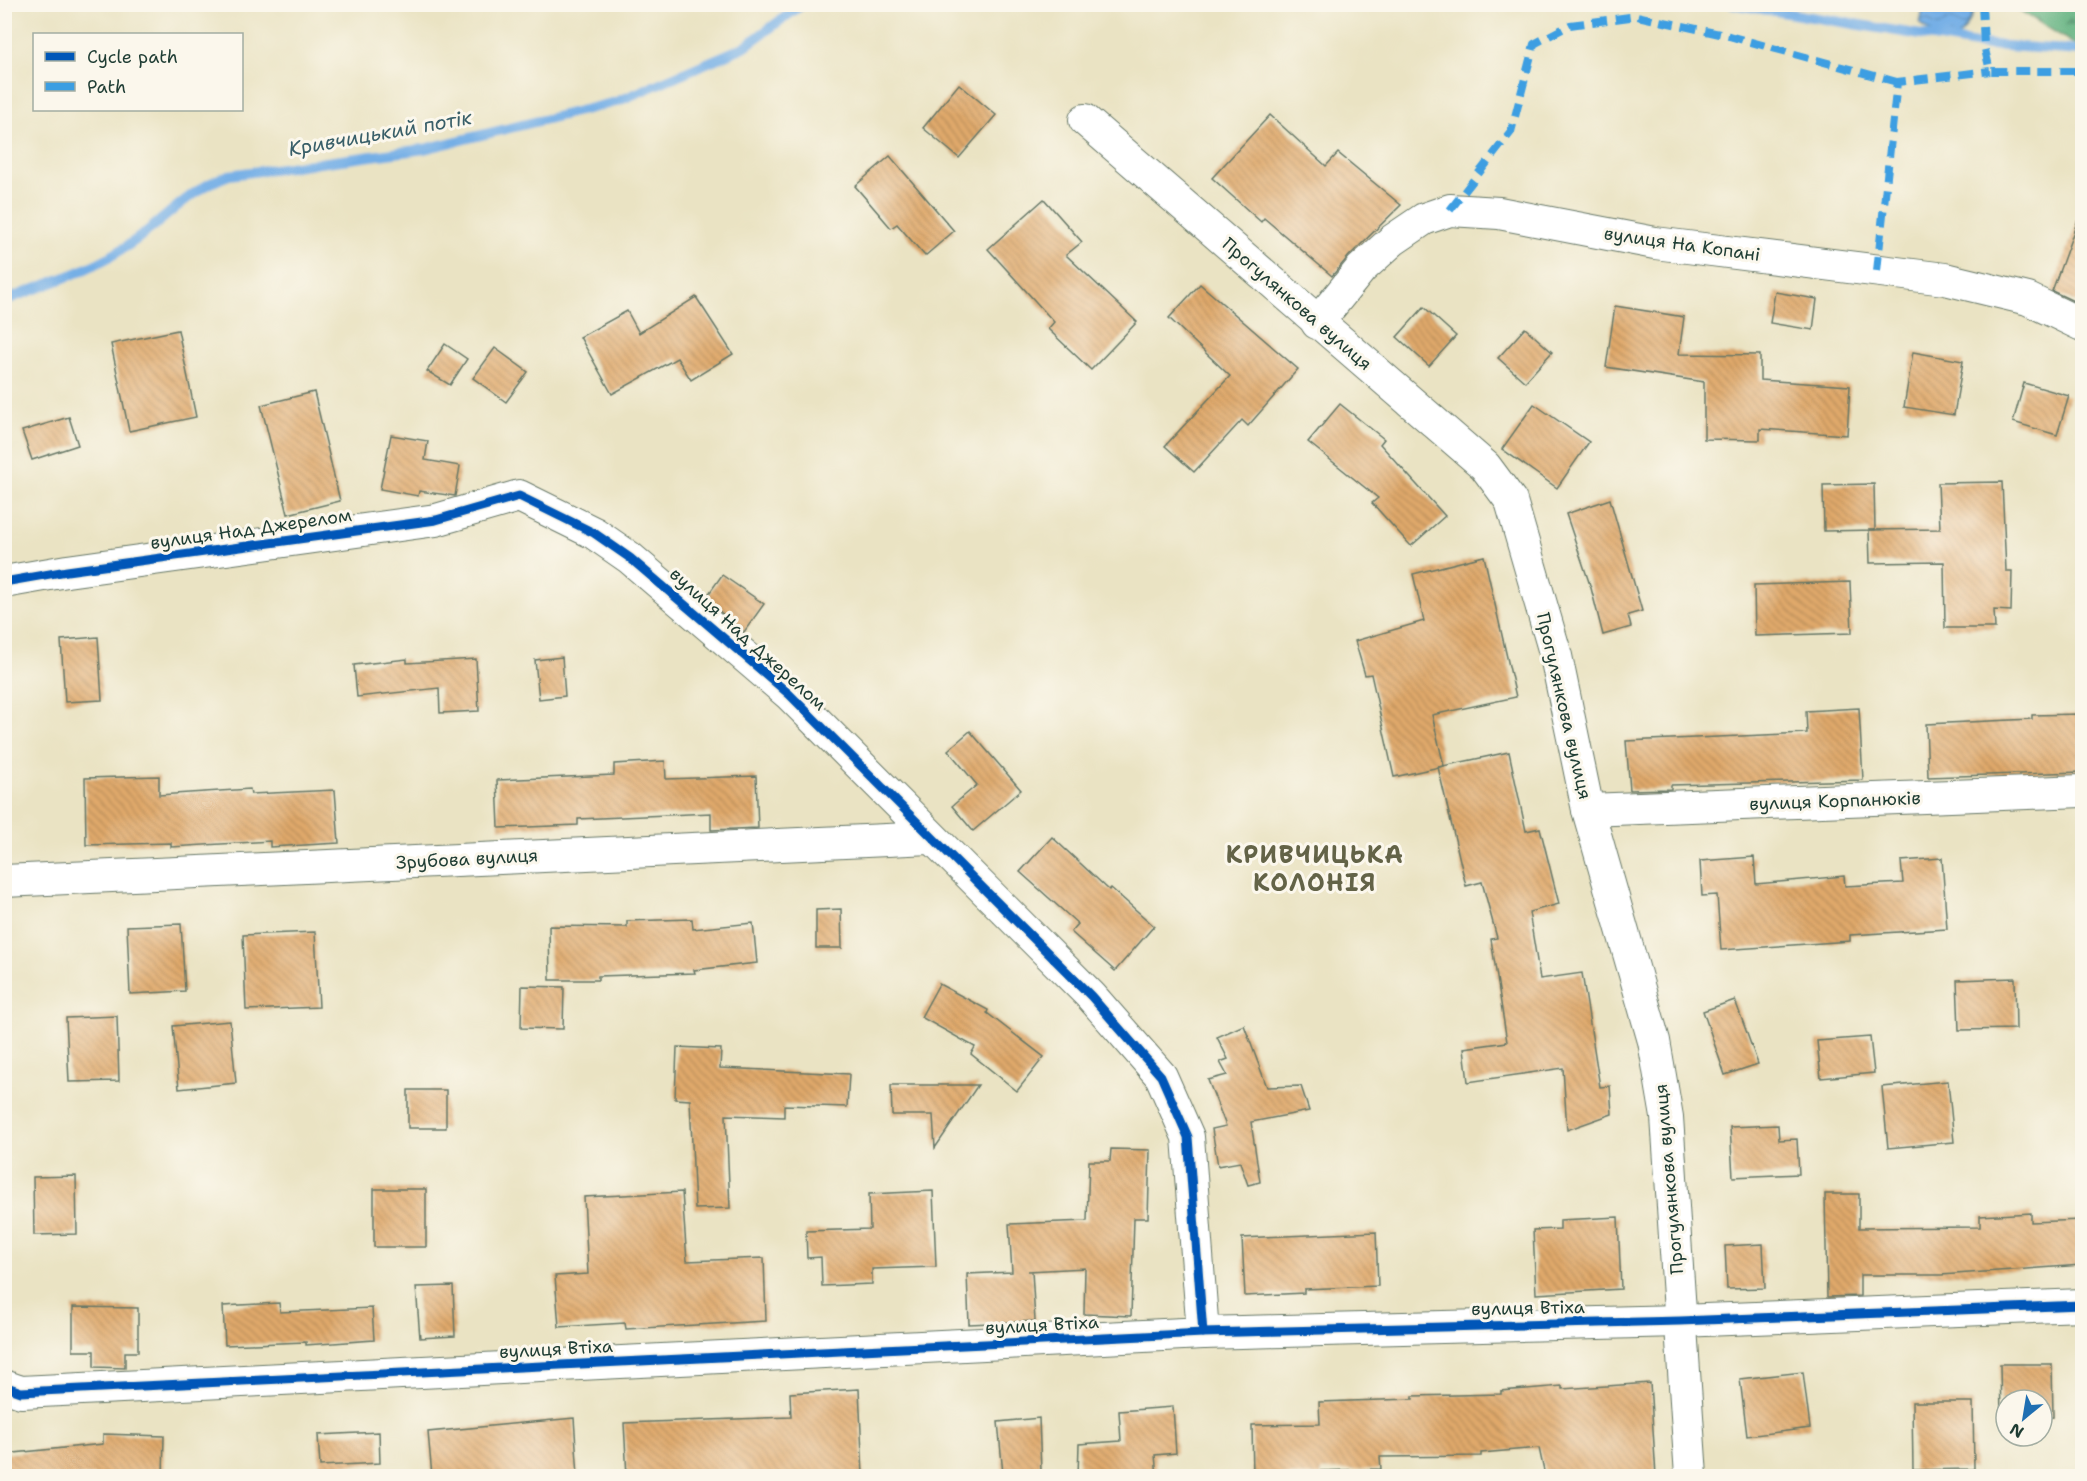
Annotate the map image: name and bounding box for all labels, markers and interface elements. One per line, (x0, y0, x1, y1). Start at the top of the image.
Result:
legend (33, 33, 243, 111)
text: Cycle path (87, 45, 178, 69)
text: Path (87, 75, 126, 99)
water label: Кривчицький потік (286, 104, 474, 162)
street label: вулиця На Копані (1602, 221, 1762, 267)
street label: Прогулянкова вулиця (1217, 232, 1377, 376)
street label: вулиця Над Джерелом (149, 503, 353, 555)
street label: вулиця Над Джерелом (665, 562, 831, 716)
street label: Прогулянкова вулиця (1531, 610, 1597, 802)
street label: вулиця Корпанюків (1749, 786, 1921, 816)
district label: КРИВЧИЦЬКА КОЛОНІЯ (1226, 839, 1404, 899)
street label: Зрубова вулиця (395, 843, 539, 875)
street label: Прогулянкова вулиця (1649, 1083, 1689, 1275)
street label: вулиця Втіха (1471, 1295, 1585, 1321)
street label: вулиця Втіха (985, 1310, 1099, 1340)
street label: вулиця Втіха (499, 1334, 613, 1364)
north arrow (1994, 1388, 2054, 1448)
text: N (2006, 1418, 2027, 1443)

